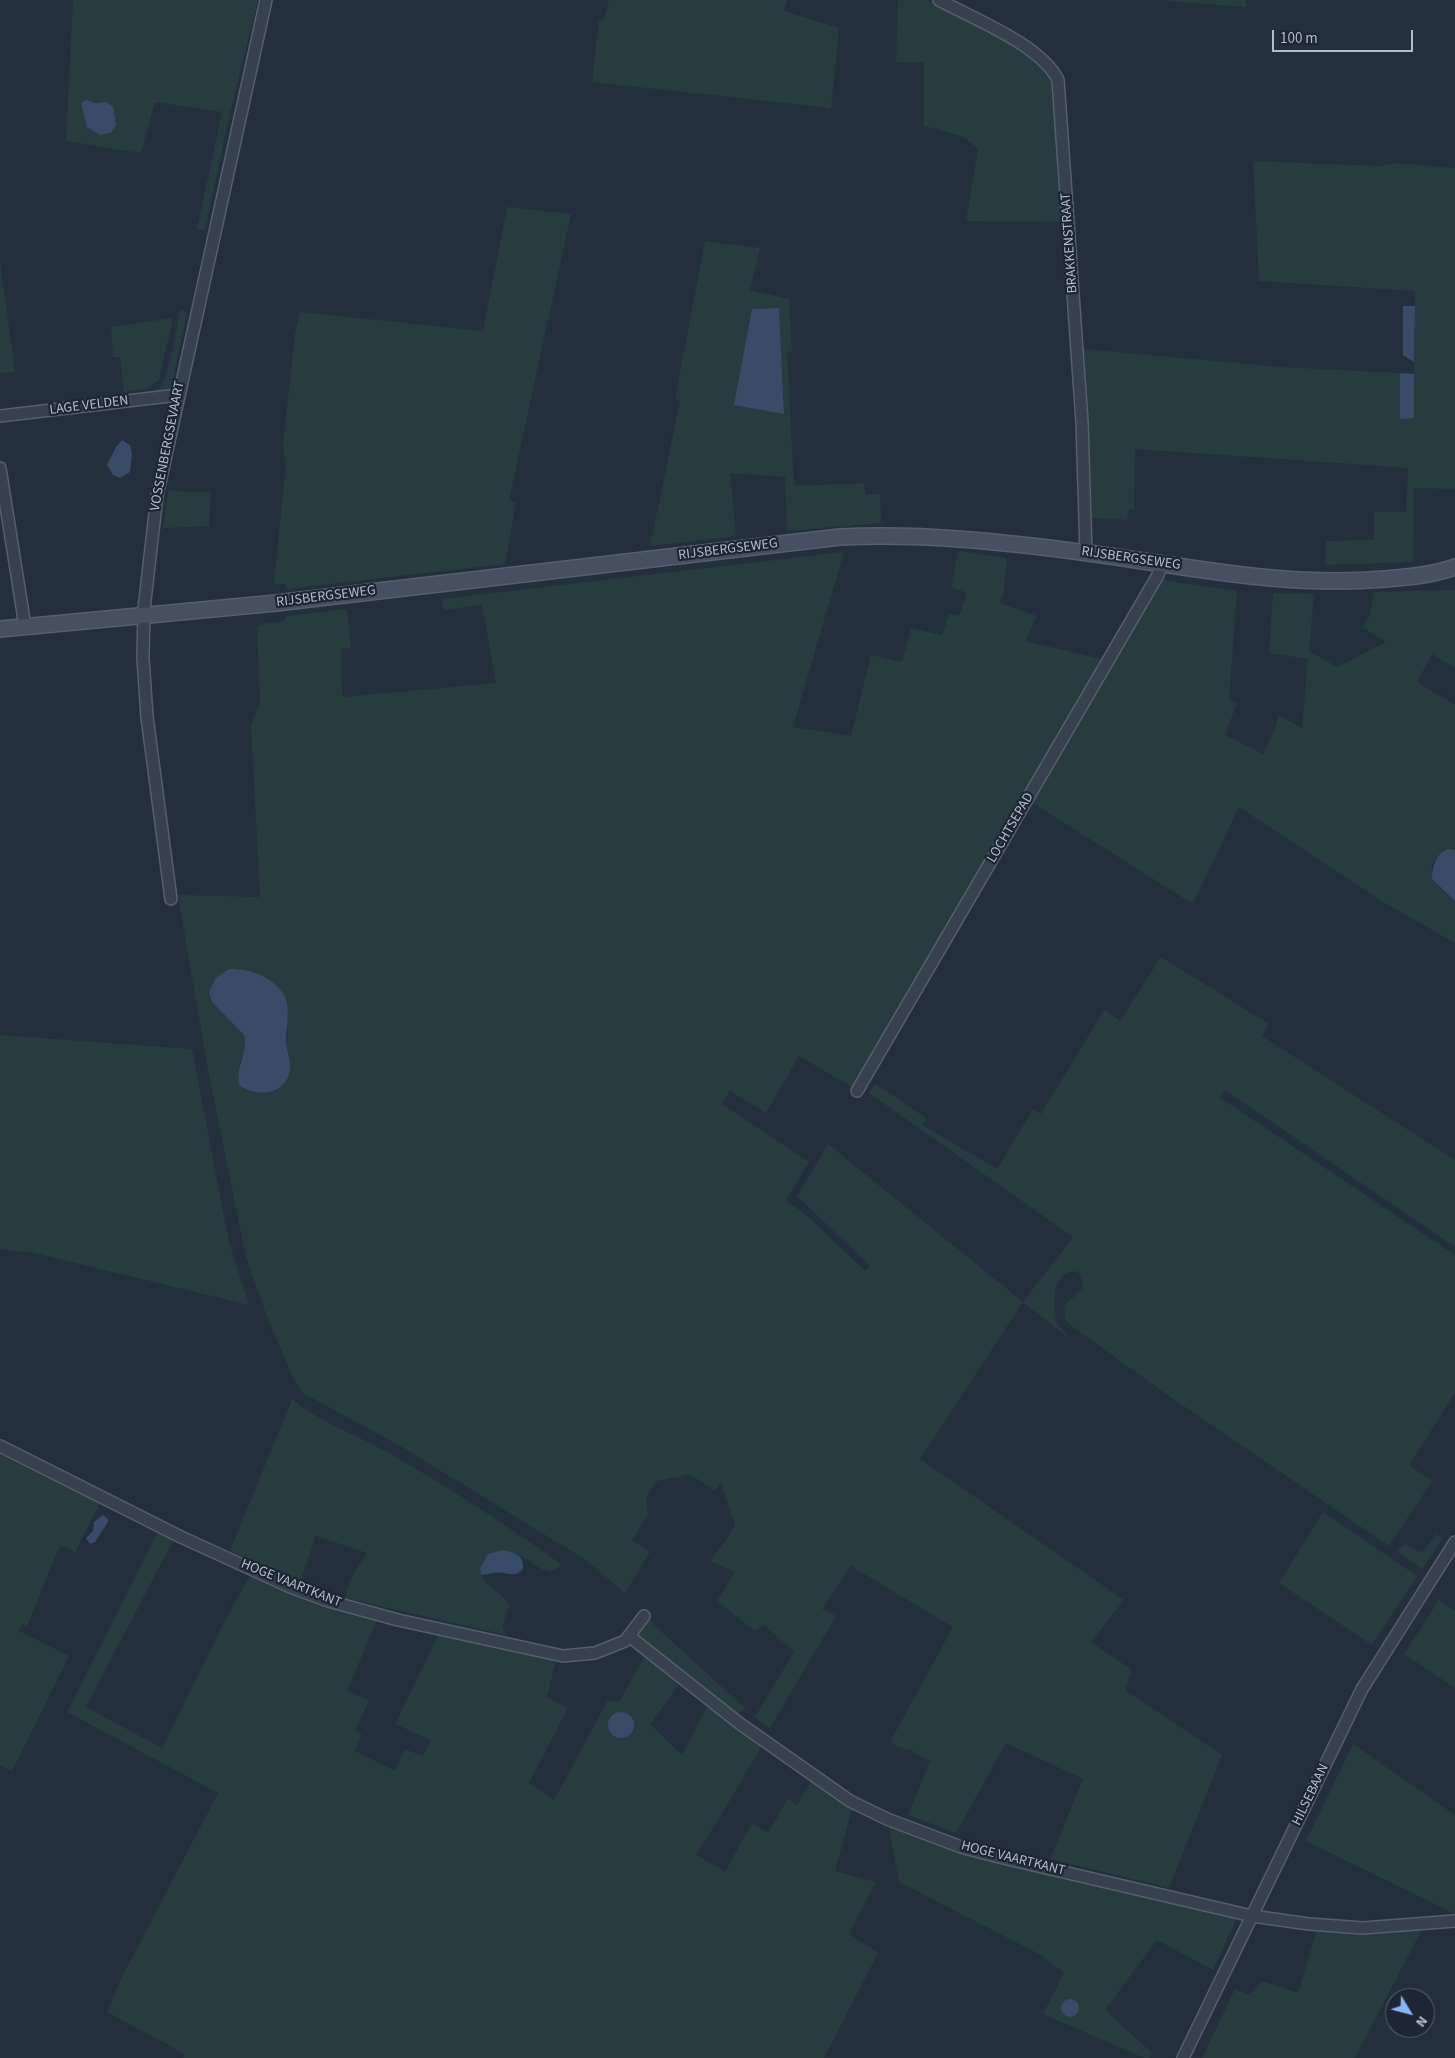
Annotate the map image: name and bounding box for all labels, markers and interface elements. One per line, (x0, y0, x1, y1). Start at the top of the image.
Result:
scale bar (1275, 20, 1416, 52)
text: 100 m (1280, 28, 1318, 49)
street label: BRAKKENSTRAAT (1058, 192, 1082, 294)
street label: VOSSENBERGSEVAART (147, 380, 189, 512)
street label: LAGE VELDEN (48, 393, 130, 419)
street label: RIJSBERGSEWEG (677, 536, 779, 564)
street label: RIJSBERGSEWEG (1080, 544, 1182, 574)
street label: RIJSBERGSEWEG (275, 583, 377, 611)
street label: LOCHTSEPAD (984, 790, 1038, 866)
street label: HOGE VAARTKANT (238, 1556, 344, 1612)
street label: HILSEBAAN (1289, 1761, 1333, 1829)
street label: HOGE VAARTKANT (959, 1838, 1067, 1880)
north arrow (1385, 1988, 1435, 2038)
text: N (1410, 2012, 1432, 2031)

